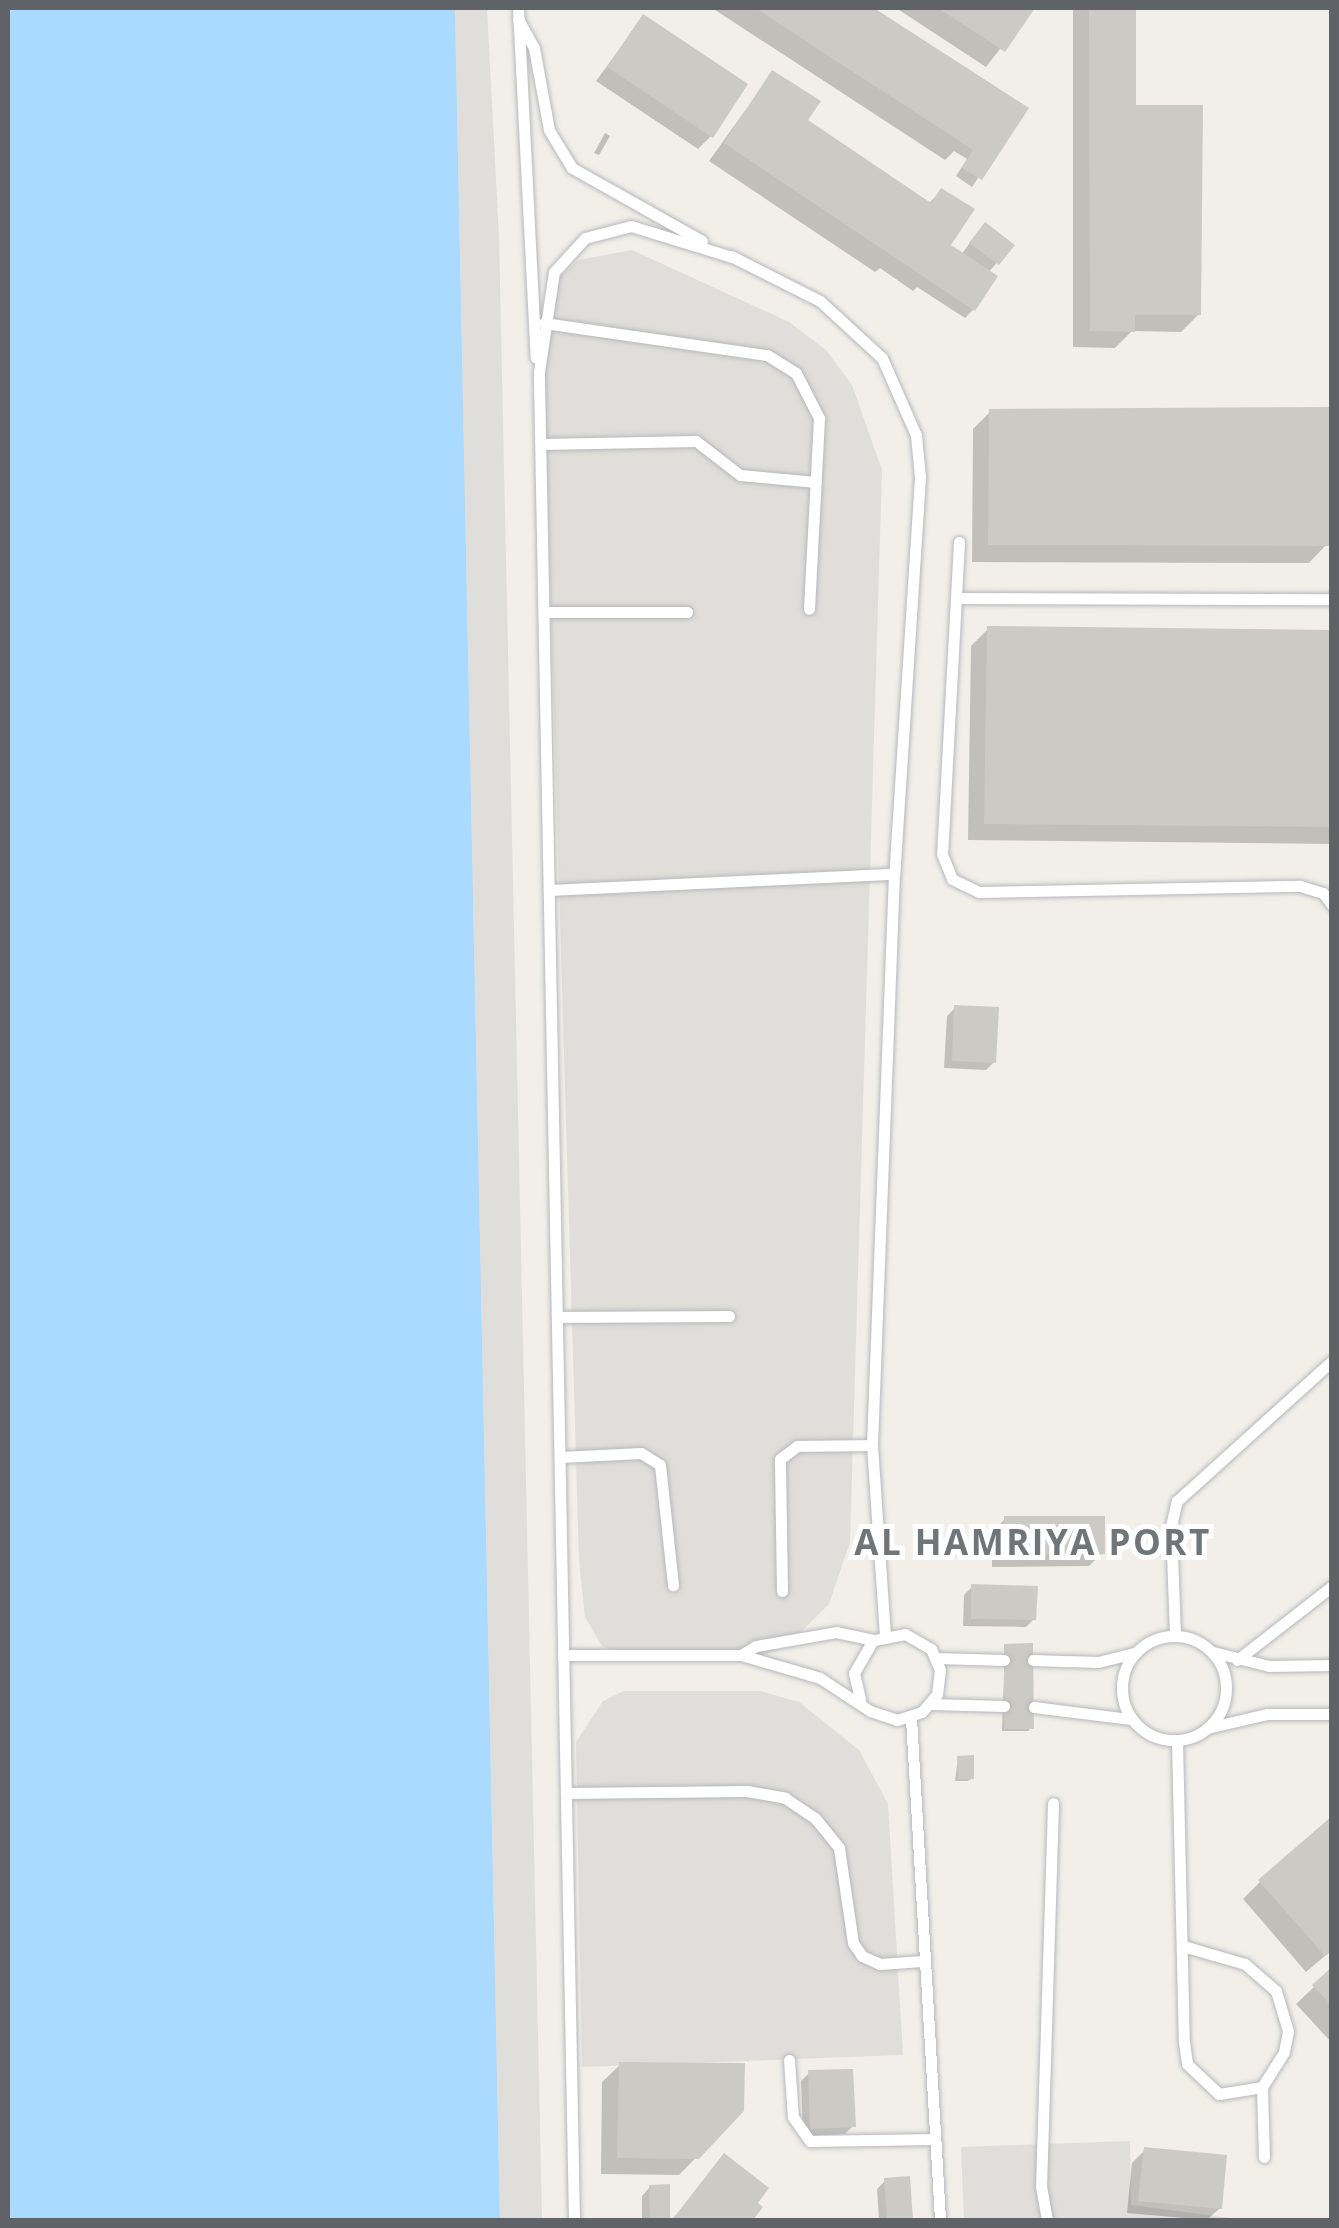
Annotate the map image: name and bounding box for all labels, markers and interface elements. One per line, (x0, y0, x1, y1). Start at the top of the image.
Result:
district label: AL HAMRIYA PORT (854, 1521, 1212, 1563)

